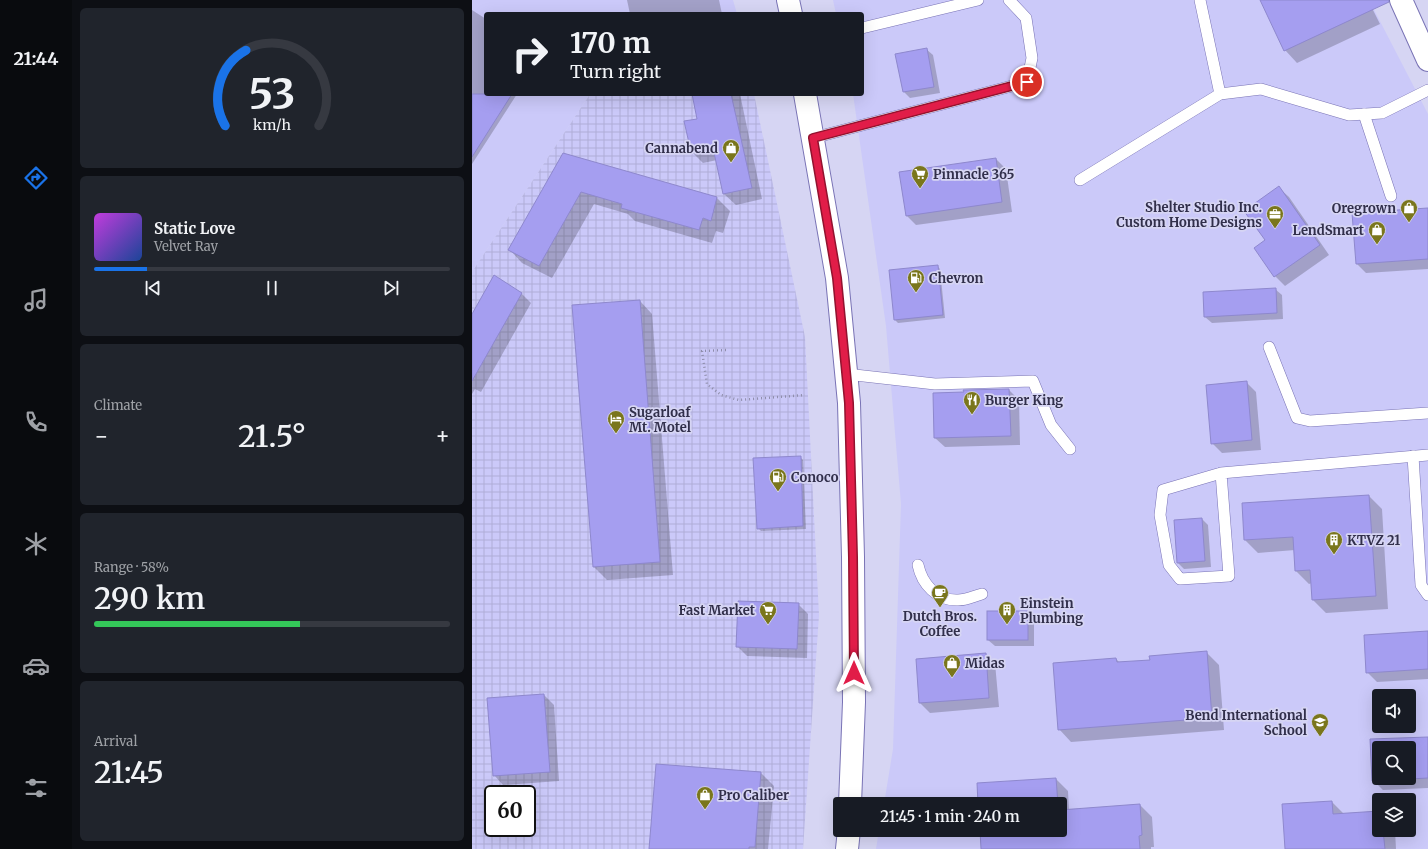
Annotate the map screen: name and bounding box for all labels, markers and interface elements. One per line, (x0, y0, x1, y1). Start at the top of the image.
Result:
text: 170 m (570, 25, 651, 61)
icon: right (504, 28, 556, 80)
text: 21:44 (13, 47, 59, 70)
text: Turn right (570, 60, 661, 83)
pin (1010, 65, 1044, 99)
text: 53 (249, 68, 295, 120)
icon: arrive (1016, 71, 1038, 93)
text: km/h (253, 116, 291, 134)
shop icon: Cannabend (721, 138, 741, 163)
place label: Cannabend (645, 140, 718, 157)
icon: directions (22, 164, 50, 192)
supermarket icon: Pinnacle 365 (910, 164, 930, 189)
place label: Pinnacle 365 (933, 166, 1014, 183)
shop icon: Oregrown (1399, 198, 1419, 223)
place label: Shelter Studio Inc. Custom Home Designs (1116, 199, 1262, 231)
place label: Oregrown (1332, 200, 1396, 217)
office icon: Shelter Studio Inc. Custom Home Designs (1265, 204, 1285, 229)
text: Static Love (154, 219, 235, 238)
shop icon: LendSmart (1367, 220, 1387, 245)
place label: LendSmart (1292, 222, 1365, 239)
text: Velvet Ray (154, 238, 218, 255)
fuel station icon: Chevron (906, 268, 926, 293)
place label: Chevron (929, 270, 983, 287)
icon: previous (142, 277, 164, 299)
icon: pause (261, 277, 283, 299)
icon: next (380, 277, 402, 299)
icon: music (22, 286, 50, 314)
restaurant icon: Burger King (962, 390, 982, 415)
place label: Burger King (985, 392, 1063, 409)
text: Climate (94, 397, 142, 414)
place label: Sugarloaf Mt. Motel (629, 404, 691, 436)
icon: phone (22, 408, 50, 436)
hotel icon: Sugarloaf Mt. Motel (606, 409, 626, 434)
text: 21.5° (238, 417, 306, 455)
text: − (94, 422, 109, 450)
text: + (435, 422, 450, 450)
fuel station icon: Conoco (768, 467, 788, 492)
place label: Conoco (791, 469, 839, 486)
icon: climate (22, 530, 50, 558)
building icon: KTVZ 21 (1324, 530, 1344, 555)
place label: KTVZ 21 (1347, 532, 1400, 549)
text: Range · 58% (94, 559, 169, 576)
text: 290 km (94, 579, 205, 617)
cafe icon: Dutch Bros. Coffee (930, 583, 950, 608)
place label: Einstein Plumbing (1020, 595, 1083, 627)
supermarket icon: Fast Market (758, 600, 778, 625)
building icon: Einstein Plumbing (997, 600, 1017, 625)
place label: Fast Market (678, 602, 756, 619)
place label: Dutch Bros. Coffee (903, 608, 977, 640)
icon: car (22, 652, 50, 680)
position arrow (833, 652, 875, 694)
shop icon: Midas (942, 653, 962, 678)
place label: Midas (965, 655, 1005, 672)
map controls (1372, 689, 1416, 837)
button: sound (1372, 689, 1416, 733)
place label: Bend International School (1185, 707, 1307, 739)
school or university icon: Bend International School (1310, 712, 1330, 737)
text: Arrival (94, 733, 137, 750)
button: search (1372, 741, 1416, 785)
text: 21:45 (94, 753, 164, 791)
icon: filters (22, 774, 50, 802)
speed limit sign: 60 (484, 785, 536, 837)
shop icon: Pro Caliber (695, 785, 715, 810)
place label: Pro Caliber (718, 787, 789, 804)
button: layers (1372, 793, 1416, 837)
text: 21:45 · 1 min · 240 m (880, 807, 1020, 826)

